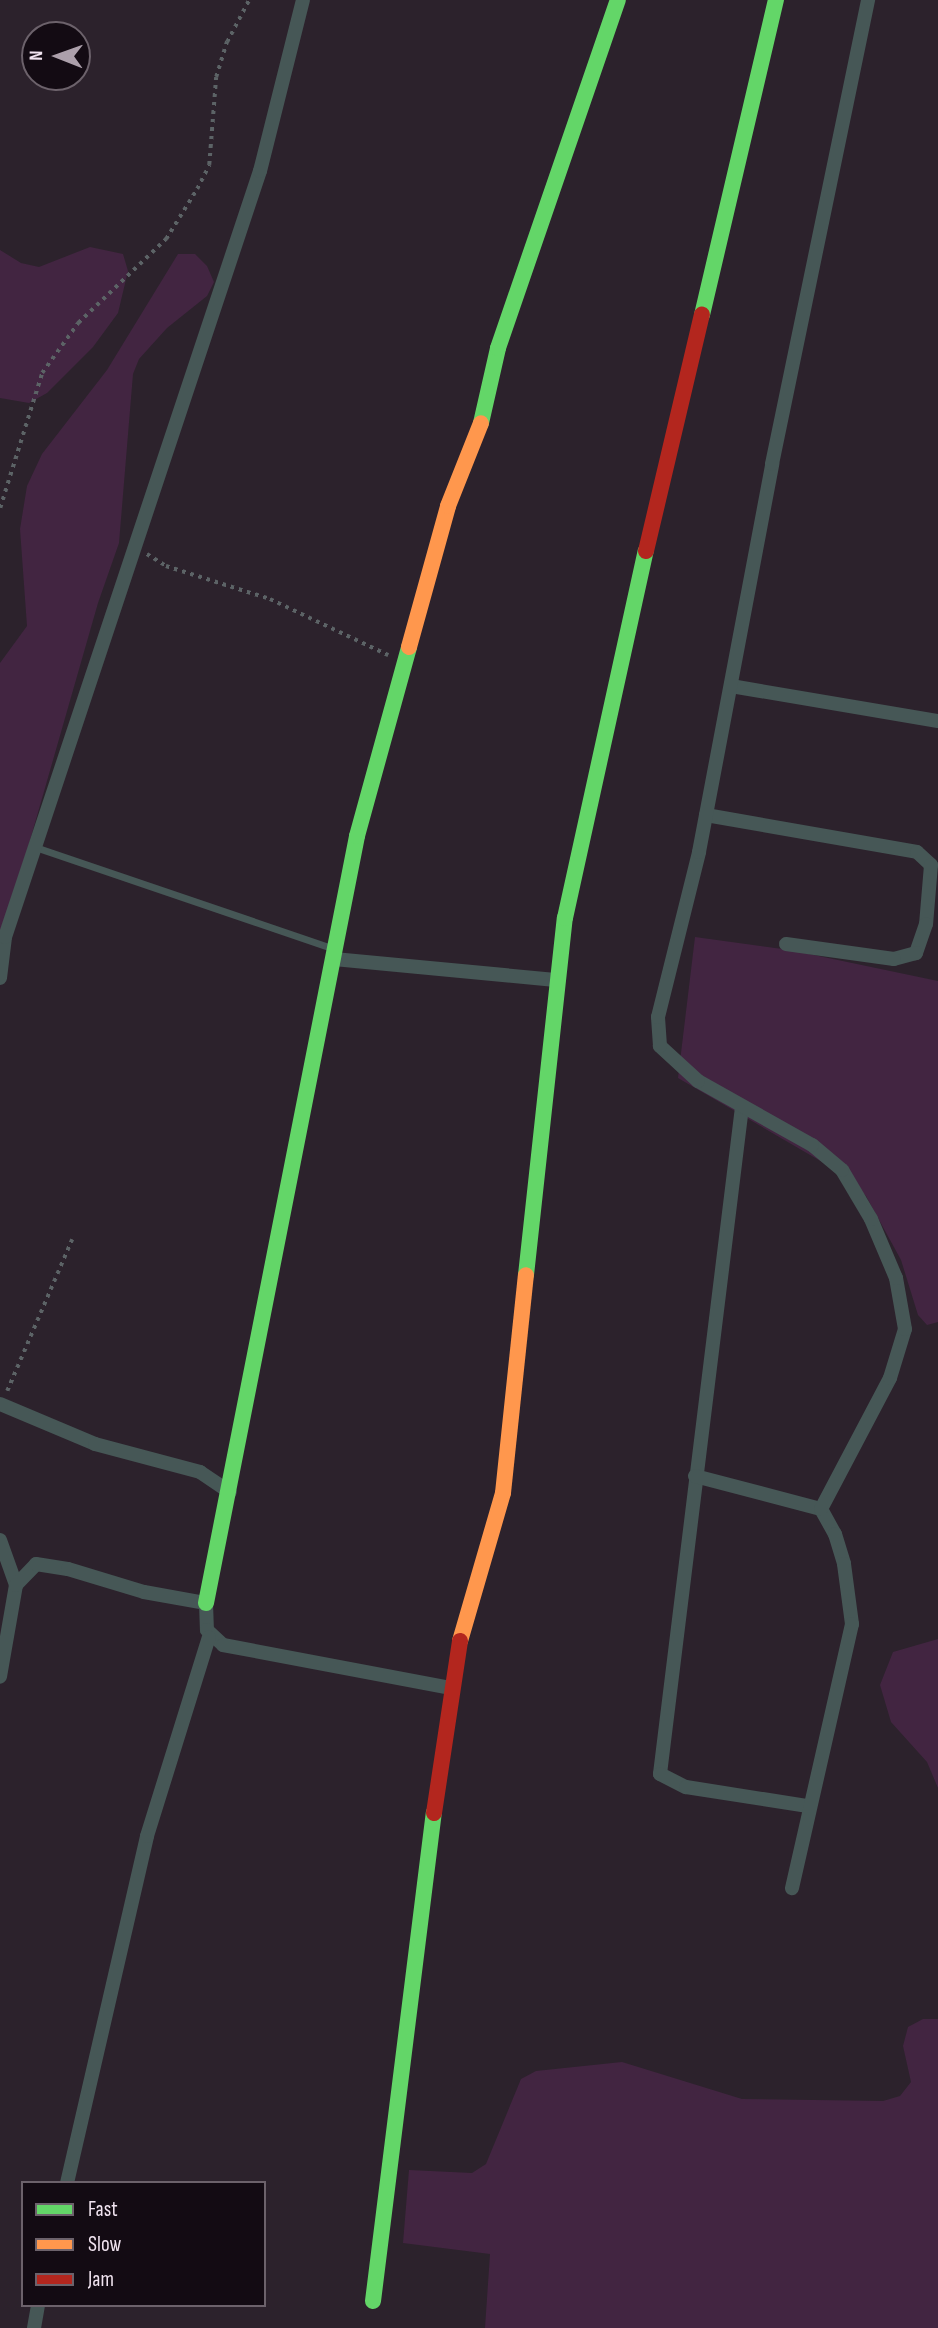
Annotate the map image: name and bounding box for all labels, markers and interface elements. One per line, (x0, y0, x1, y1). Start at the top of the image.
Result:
north arrow (21, 21, 91, 91)
text: N (25, 50, 48, 61)
legend (21, 2181, 266, 2307)
text: Fast (88, 2197, 118, 2222)
text: Slow (88, 2232, 121, 2257)
text: Jam (88, 2267, 114, 2292)

